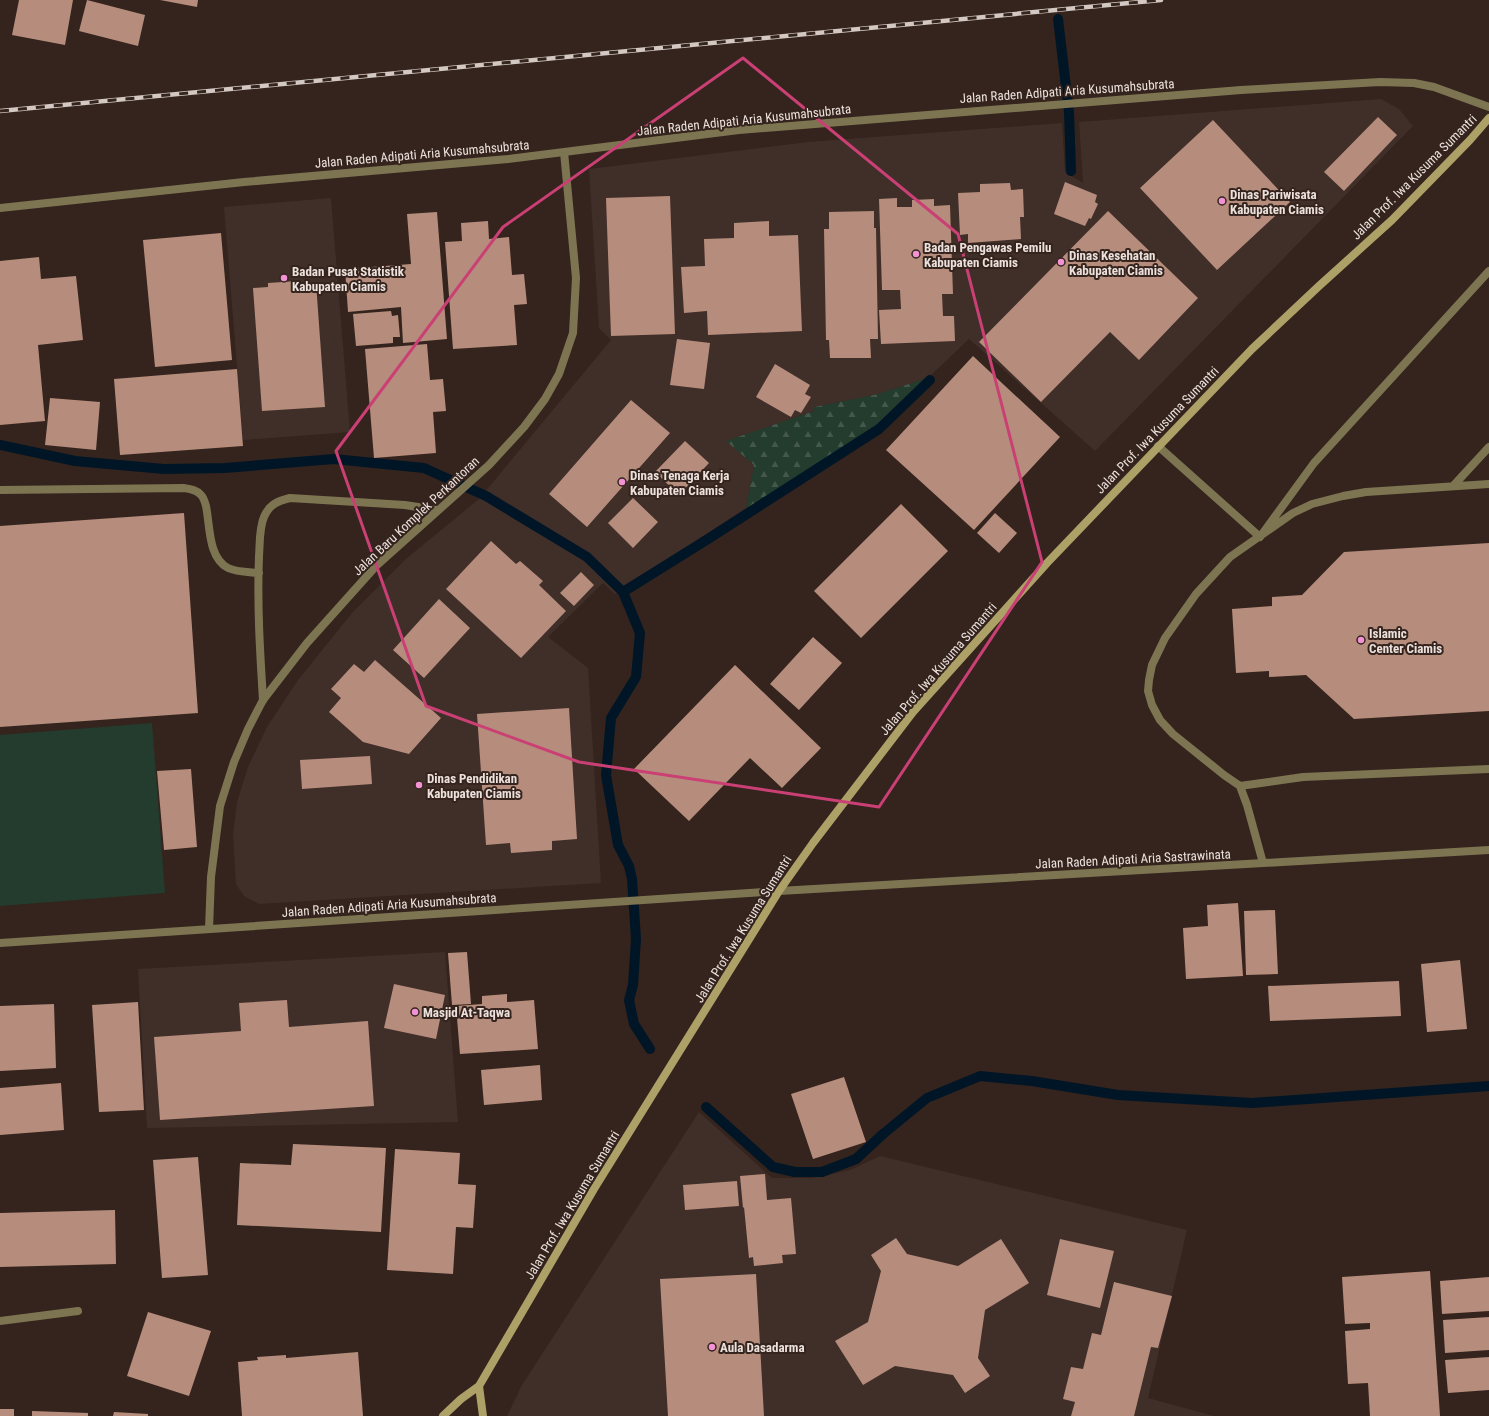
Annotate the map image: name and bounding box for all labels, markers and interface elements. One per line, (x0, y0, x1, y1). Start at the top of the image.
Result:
street label: Jalan Raden Adipati Aria Kusumahsubrata (959, 76, 1175, 106)
street label: Jalan Raden Adipati Aria Kusumahsubrata (636, 101, 852, 139)
street label: Jalan Prof. Iwa Kusuma Sumantri (1348, 111, 1480, 243)
street label: Jalan Raden Adipati Aria Kusumahsubrata (314, 137, 530, 171)
place label: Dinas Pariwisata Kabupaten Ciamis (1230, 187, 1324, 217)
marker: Dinas Pariwisata Kabupaten Ciamis (1217, 196, 1227, 206)
place label: Badan Pengawas Pemilu Kabupaten Ciamis (924, 240, 1051, 270)
place label: Dinas Kesehatan Kabupaten Ciamis (1069, 248, 1163, 278)
marker: Badan Pengawas Pemilu Kabupaten Ciamis (911, 249, 921, 259)
marker: Dinas Kesehatan Kabupaten Ciamis (1056, 257, 1066, 267)
place label: Badan Pusat Statistik Kabupaten Ciamis (292, 264, 405, 294)
marker: Badan Pusat Statistik Kabupaten Ciamis (279, 273, 289, 283)
street label: Jalan Prof. Iwa Kusuma Sumantri (1092, 363, 1222, 497)
street label: Jalan Baru Komplek Perkantoran (350, 454, 482, 578)
place label: Dinas Tenaga Kerja Kabupaten Ciamis (630, 468, 729, 498)
marker: Dinas Tenaga Kerja Kabupaten Ciamis (617, 477, 627, 487)
street label: Jalan Prof. Iwa Kusuma Sumantri (876, 600, 1000, 738)
place label: Islamic Center Ciamis (1369, 626, 1442, 656)
marker: Islamic Center Ciamis (1356, 635, 1366, 645)
place label: Dinas Pendidikan Kabupaten Ciamis (427, 771, 521, 801)
marker: Dinas Pendidikan Kabupaten Ciamis (414, 780, 424, 790)
street label: Jalan Raden Adipati Aria Sastrawinata (1035, 846, 1231, 872)
street label: Jalan Prof. Iwa Kusuma Sumantri (691, 853, 795, 1005)
street label: Jalan Raden Adipati Aria Kusumahsubrata (281, 890, 497, 920)
place label: Masjid At-Taqwa (423, 1005, 510, 1020)
marker: Masjid At-Taqwa (410, 1007, 420, 1017)
street label: Jalan Prof. Iwa Kusuma Sumantri (522, 1128, 622, 1282)
place label: Aula Dasadarma (720, 1340, 805, 1355)
marker: Aula Dasadarma (707, 1342, 717, 1352)

